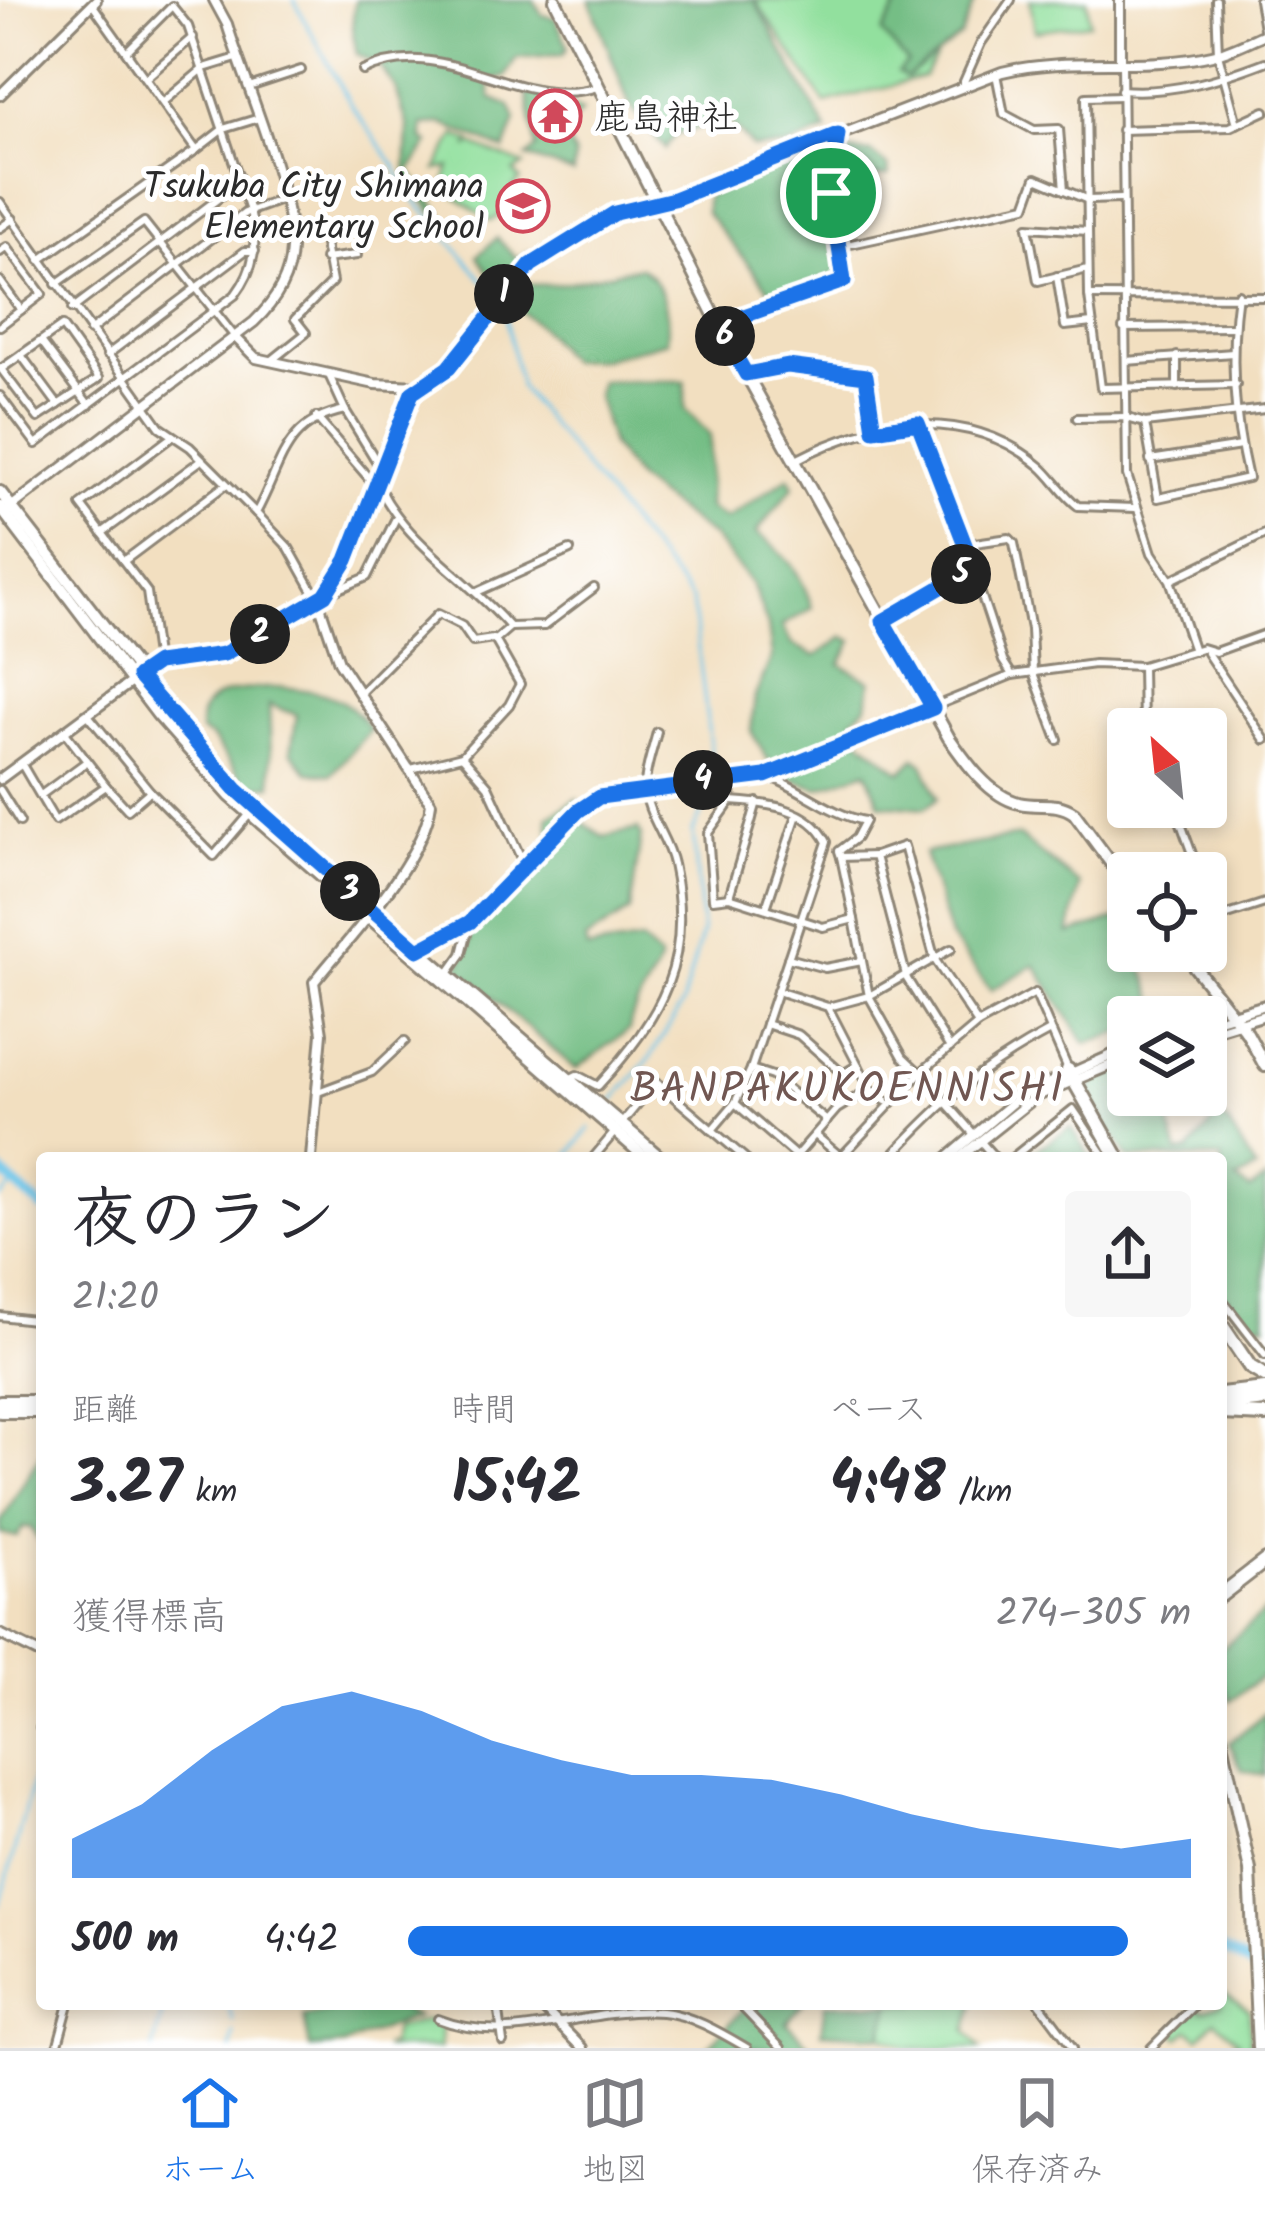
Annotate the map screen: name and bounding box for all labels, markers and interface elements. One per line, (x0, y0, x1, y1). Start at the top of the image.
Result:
temple icon: 鹿島神社 (527, 88, 583, 144)
place label: 鹿島神社 (594, 91, 738, 148)
pin (780, 142, 882, 244)
place label: Tsukuba City Shimana Elementary School (144, 160, 484, 258)
icon: arrive (798, 160, 864, 226)
school or university icon: Tsukuba City Shimana Elementary School (495, 178, 551, 234)
pin: 1 (474, 264, 534, 324)
text: 1 (499, 267, 509, 320)
pin: 6 (695, 306, 755, 366)
text: 6 (716, 309, 734, 362)
pin: 5 (931, 544, 991, 604)
text: 5 (953, 547, 969, 600)
pin: 2 (230, 604, 290, 664)
text: 2 (250, 607, 270, 660)
north arrow (1107, 708, 1227, 828)
map controls (1107, 708, 1227, 1116)
pin: 4 (673, 750, 733, 810)
text: 4 (694, 753, 712, 806)
button: locate (1107, 852, 1227, 972)
pin: 3 (320, 861, 380, 921)
text: 3 (341, 864, 359, 917)
button: layers (1107, 996, 1227, 1116)
district label: BANPAKUKOENNISHI (630, 1057, 1066, 1124)
text: 夜のラン (72, 1170, 336, 1275)
button: share (1065, 1191, 1191, 1317)
text: 21:20 (72, 1268, 159, 1330)
text: 距離 (72, 1385, 138, 1438)
text: 時間 (451, 1385, 517, 1438)
text: ペース (830, 1385, 927, 1438)
text: 3.27 (72, 1438, 182, 1534)
text: 15:42 (451, 1438, 582, 1534)
text: 4:48 (830, 1438, 946, 1534)
text: km (182, 1467, 237, 1520)
text: /km (946, 1467, 1012, 1520)
text: 274–305 m (996, 1584, 1191, 1646)
text: 獲得標高 (72, 1588, 228, 1650)
text: 500 m (72, 1910, 179, 1972)
text: 4:42 (264, 1910, 339, 1972)
tab: ホーム (162, 2070, 259, 2198)
tab: 地図 (582, 2070, 648, 2198)
tab: 保存済み (971, 2070, 1103, 2198)

